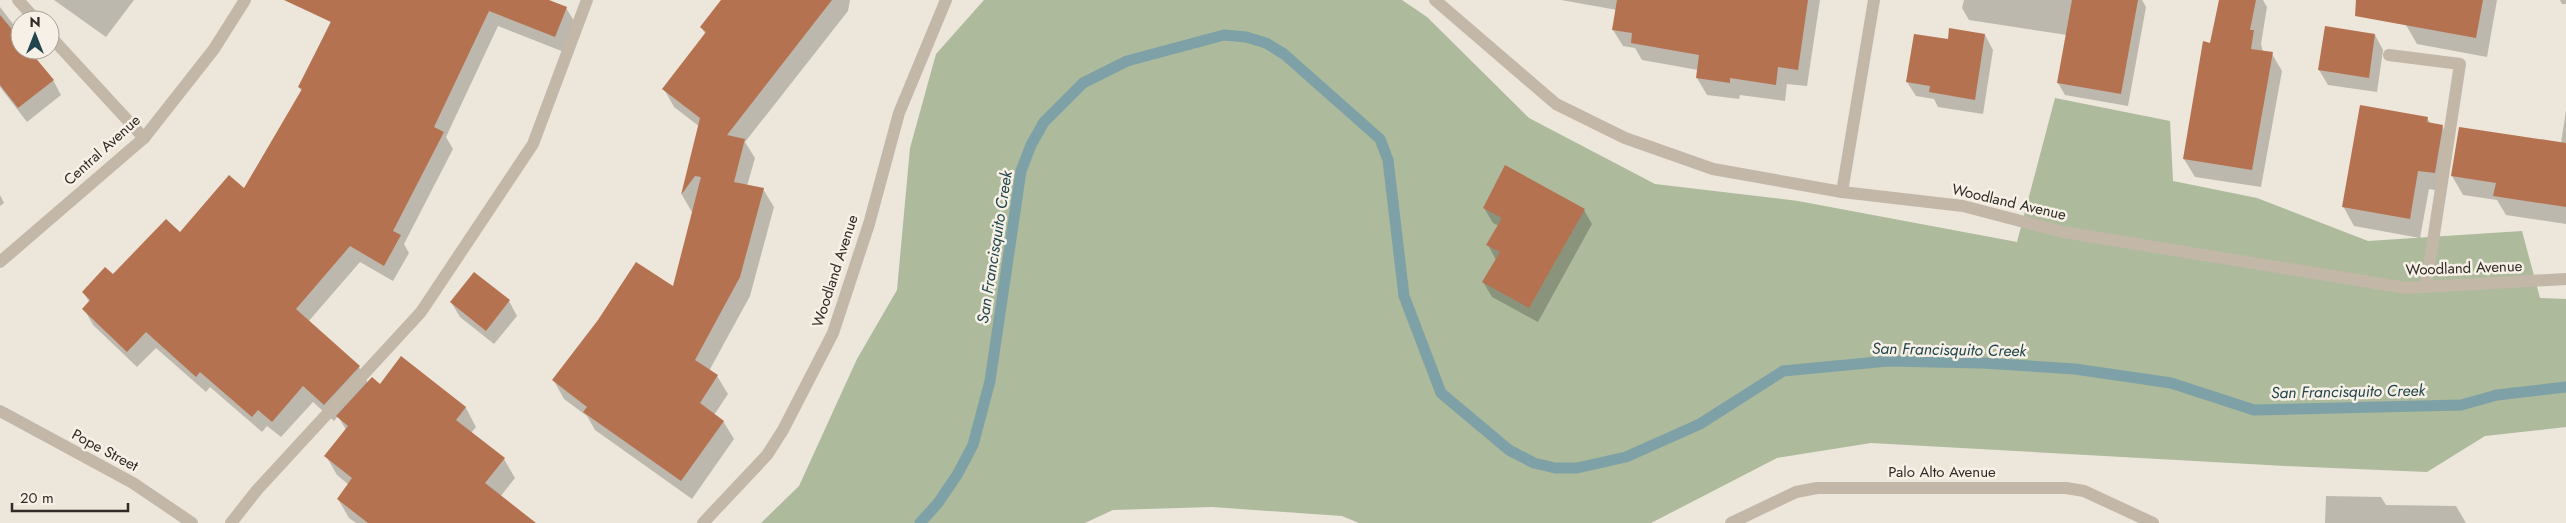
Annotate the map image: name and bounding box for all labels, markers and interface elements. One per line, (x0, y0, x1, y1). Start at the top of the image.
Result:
north arrow (10, 10, 60, 60)
text: N (29, 12, 41, 32)
street label: Central Avenue (59, 109, 145, 190)
water label: San Francisquito Creek (971, 168, 1018, 325)
street label: Woodland Avenue (1950, 178, 2069, 226)
street label: Woodland Avenue (806, 212, 864, 330)
street label: Woodland Avenue (2405, 255, 2523, 281)
water label: San Francisquito Creek (1872, 337, 2028, 362)
water label: San Francisquito Creek (2271, 379, 2427, 404)
street label: Pope Street (68, 423, 143, 477)
street label: Palo Alto Avenue (1888, 461, 1996, 483)
scale bar (12, 480, 129, 512)
text: 20 m (20, 487, 54, 509)

